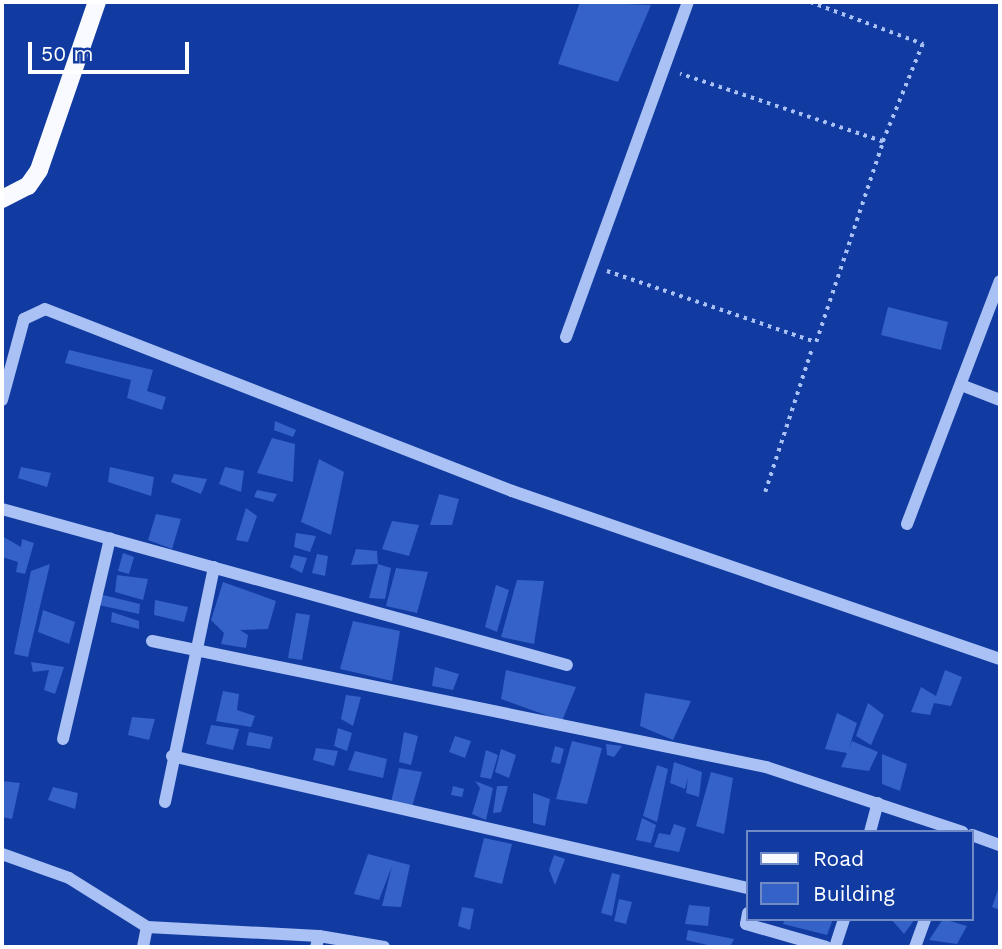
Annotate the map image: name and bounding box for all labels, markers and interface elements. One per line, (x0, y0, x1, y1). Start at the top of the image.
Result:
scale bar (32, 28, 192, 72)
text: 50 m (41, 41, 93, 66)
legend (746, 830, 974, 921)
text: Road (813, 846, 864, 871)
text: Building (813, 881, 895, 906)

